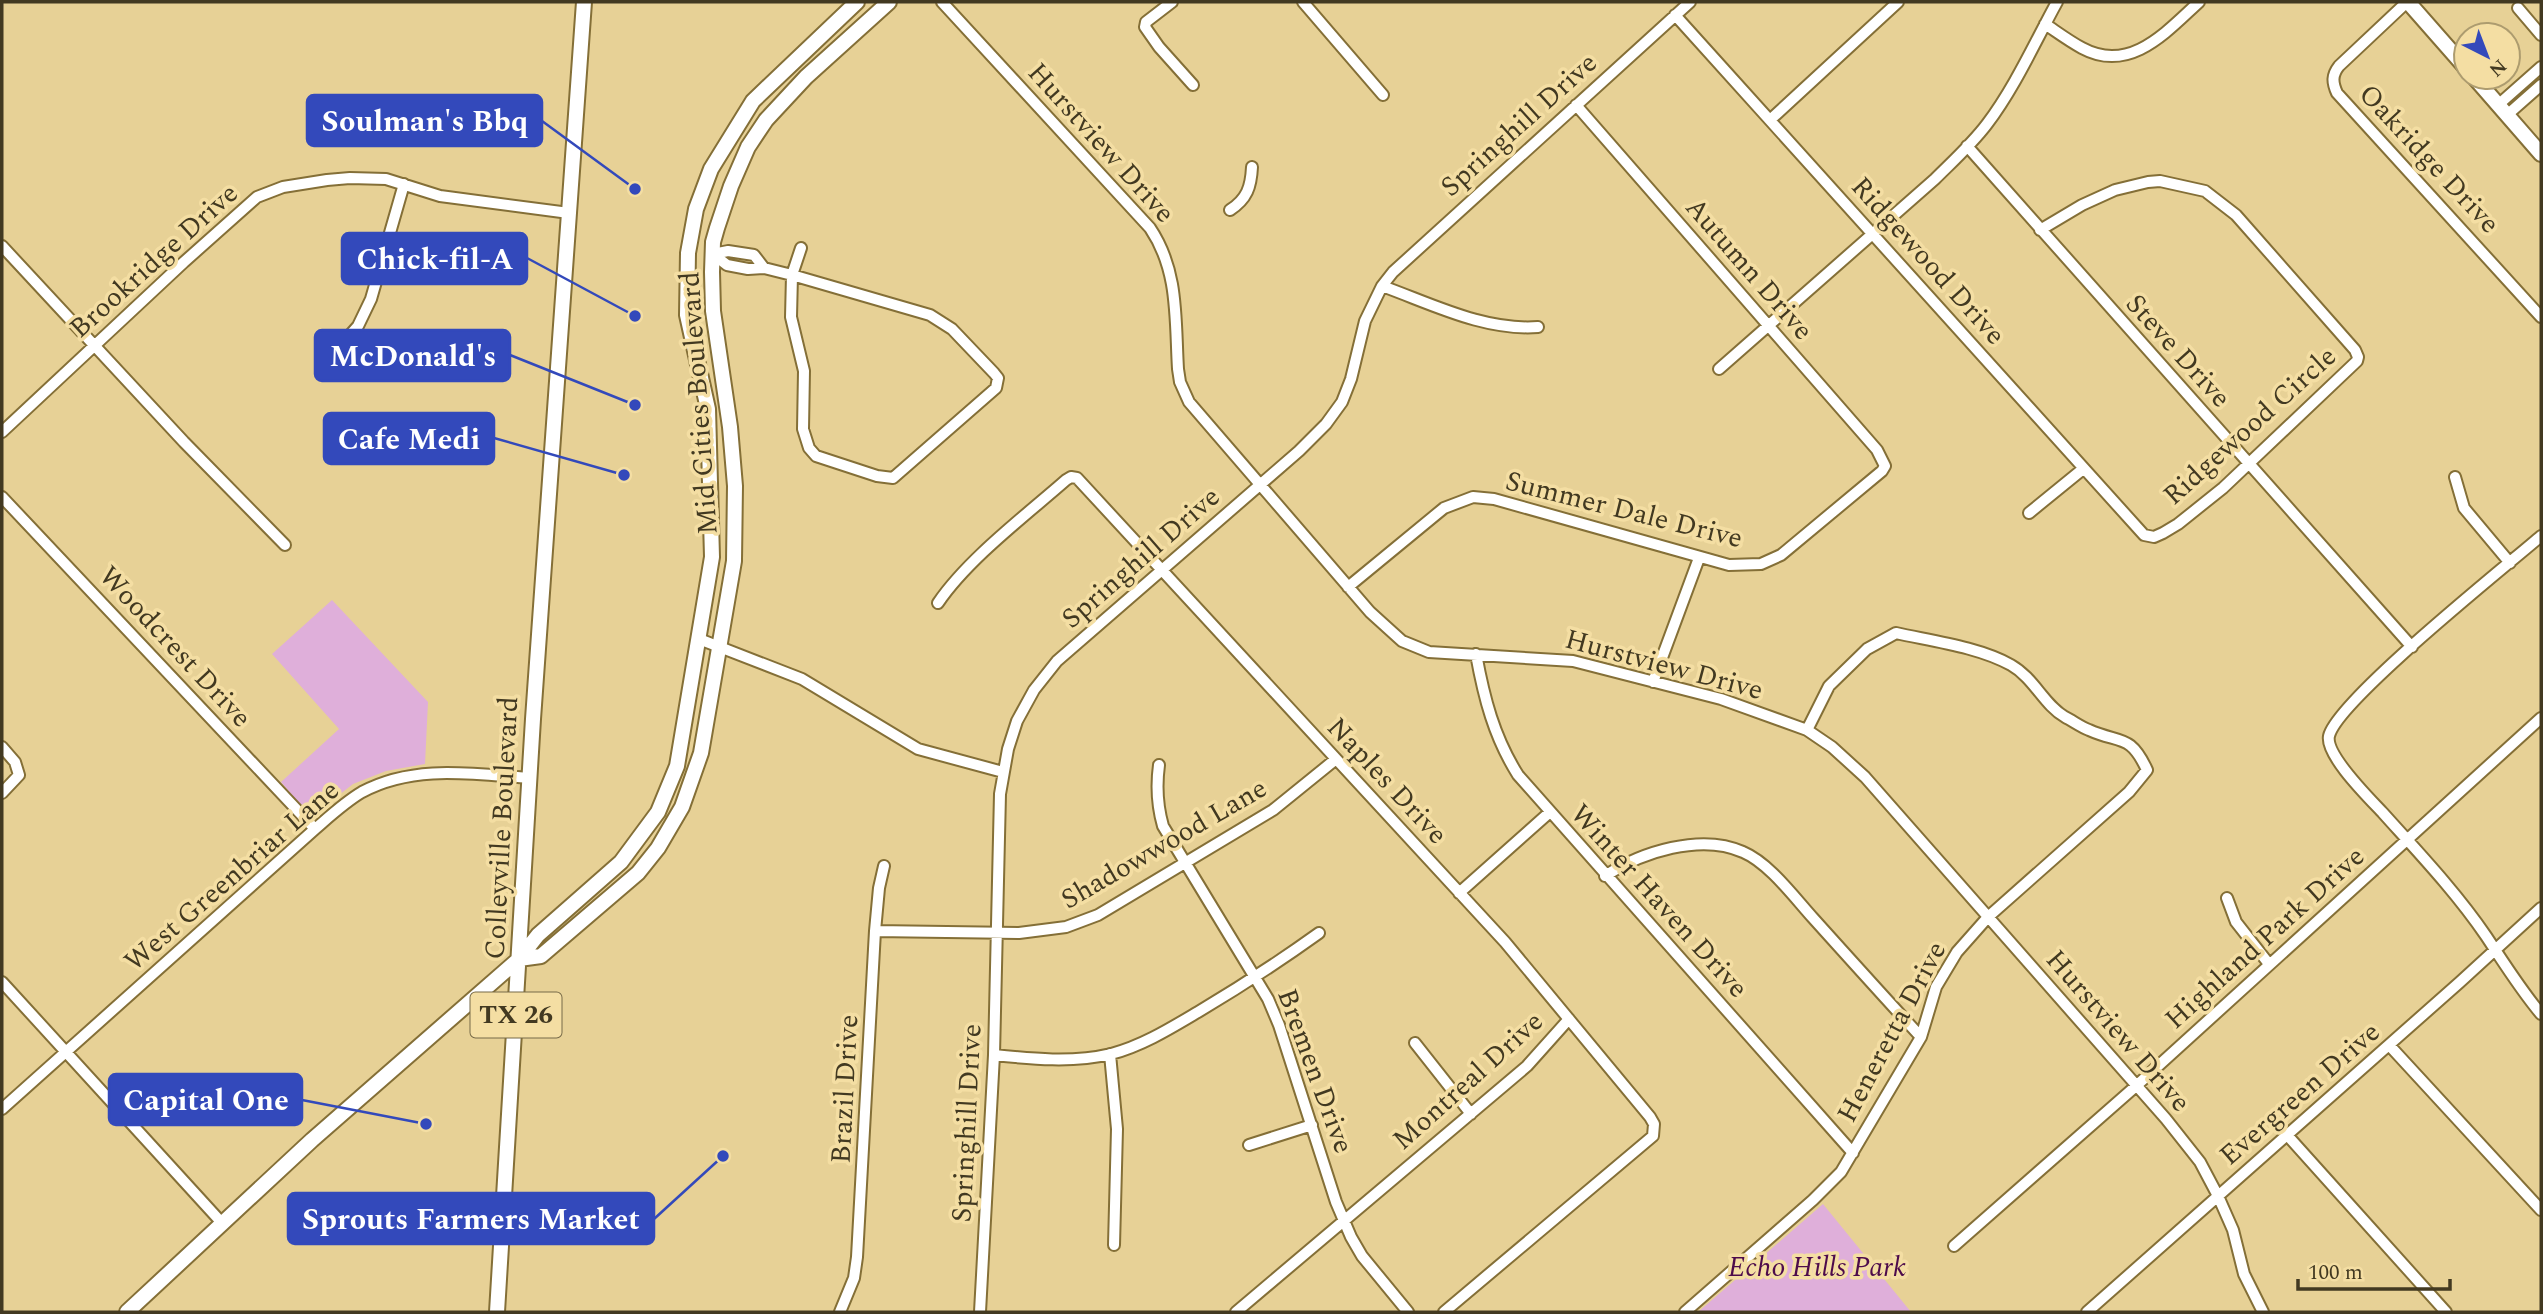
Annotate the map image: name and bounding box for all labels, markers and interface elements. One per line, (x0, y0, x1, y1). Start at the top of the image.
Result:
north arrow (2452, 21, 2522, 91)
street label: Springhill Drive (1431, 43, 1607, 207)
text: N (2482, 52, 2513, 83)
street label: Hurstview Drive (1017, 53, 1185, 233)
street label: Oakridge Drive (2348, 74, 2510, 244)
callout: Soulman's Bbq (307, 95, 542, 146)
text: Soulman's Bbq (322, 99, 529, 145)
street label: Ridgewood Drive (1840, 167, 2016, 355)
street label: Brookridge Drive (60, 173, 248, 349)
street label: Autumn Drive (1674, 188, 1824, 350)
callout: Chick-fil-A (342, 233, 527, 284)
text: Chick-fil-A (357, 237, 513, 283)
street label: Mid Cities Boulevard (668, 270, 730, 536)
street label: Steve Drive (2115, 284, 2241, 418)
callout: McDonald's (315, 330, 510, 381)
text: McDonald's (330, 334, 496, 380)
street label: Ridgewood Circle (2153, 336, 2347, 516)
callout: Cafe Medi (324, 413, 494, 464)
text: Cafe Medi (338, 417, 480, 463)
street label: Summer Dale Drive (1501, 460, 1747, 560)
street label: Springhill Drive (1052, 477, 1230, 639)
street label: Woodcrest Drive (88, 556, 262, 738)
street label: Hurstview Drive (1560, 618, 1768, 712)
street label: Colleyville Boulevard (474, 695, 530, 961)
street label: Naples Drive (1316, 707, 1458, 855)
street label: Shadowwood Lane (1053, 767, 1275, 921)
street label: West Greenbriar Lane (115, 770, 349, 982)
street label: Winter Haven Drive (1560, 794, 1758, 1008)
street label: Highland Park Drive (2155, 836, 2375, 1040)
street label: Heneretta Drive (1826, 934, 1958, 1130)
street label: Hurstview Drive (2035, 940, 2201, 1122)
street label: Bremen Drive (1265, 983, 1365, 1159)
road number: TX 26 (470, 992, 562, 1038)
street label: Montreal Drive (1383, 1001, 1553, 1161)
street label: Evergreen Drive (2210, 1012, 2390, 1176)
street label: Brazil Drive (820, 1013, 870, 1165)
street label: Springhill Drive (940, 1023, 994, 1223)
callout: Capital One (109, 1074, 302, 1125)
text: Capital One (123, 1078, 289, 1124)
callout: Sprouts Farmers Market (288, 1193, 654, 1244)
text: Sprouts Farmers Market (302, 1197, 640, 1243)
park label: Echo Hills Park (1728, 1246, 1906, 1289)
scale bar (2298, 1248, 2450, 1292)
text: 100 m (2308, 1257, 2363, 1289)

